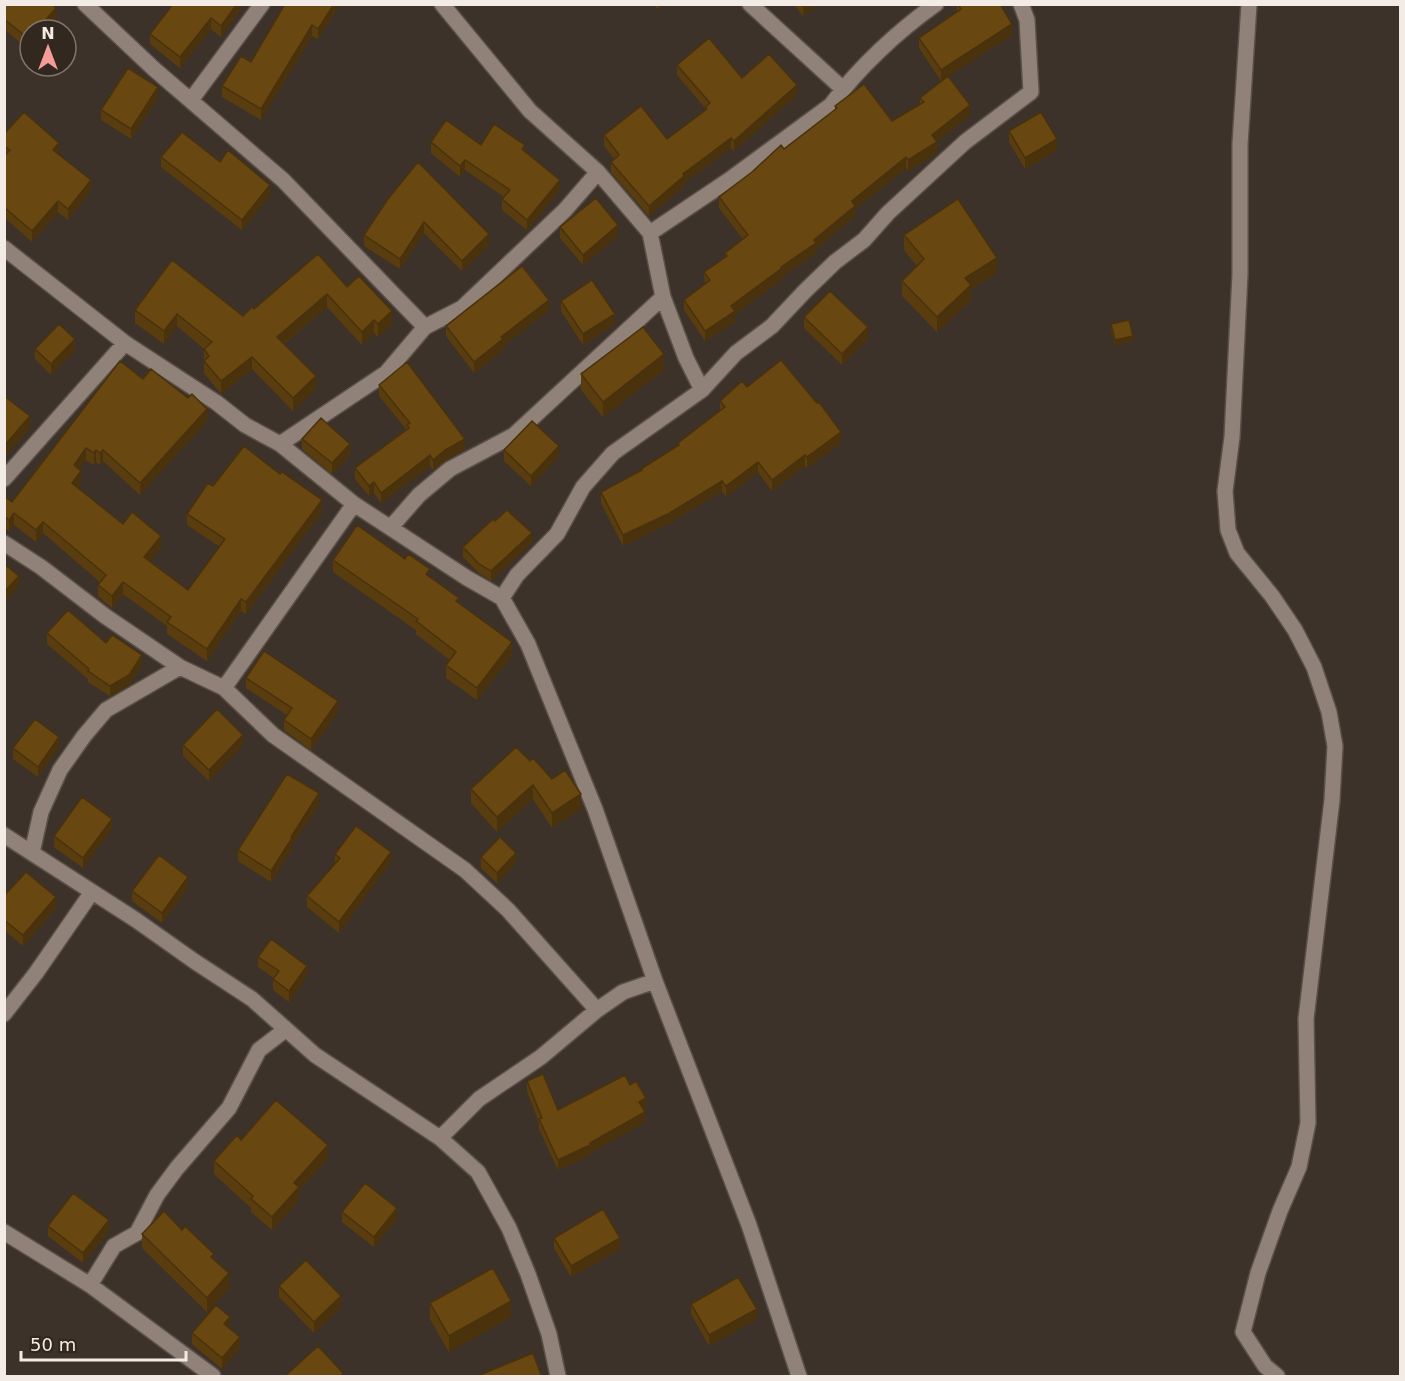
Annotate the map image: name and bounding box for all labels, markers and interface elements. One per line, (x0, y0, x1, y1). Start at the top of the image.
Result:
north arrow (18, 18, 78, 78)
text: N (41, 24, 55, 43)
scale bar (21, 1324, 186, 1362)
text: 50 m (30, 1334, 76, 1355)

